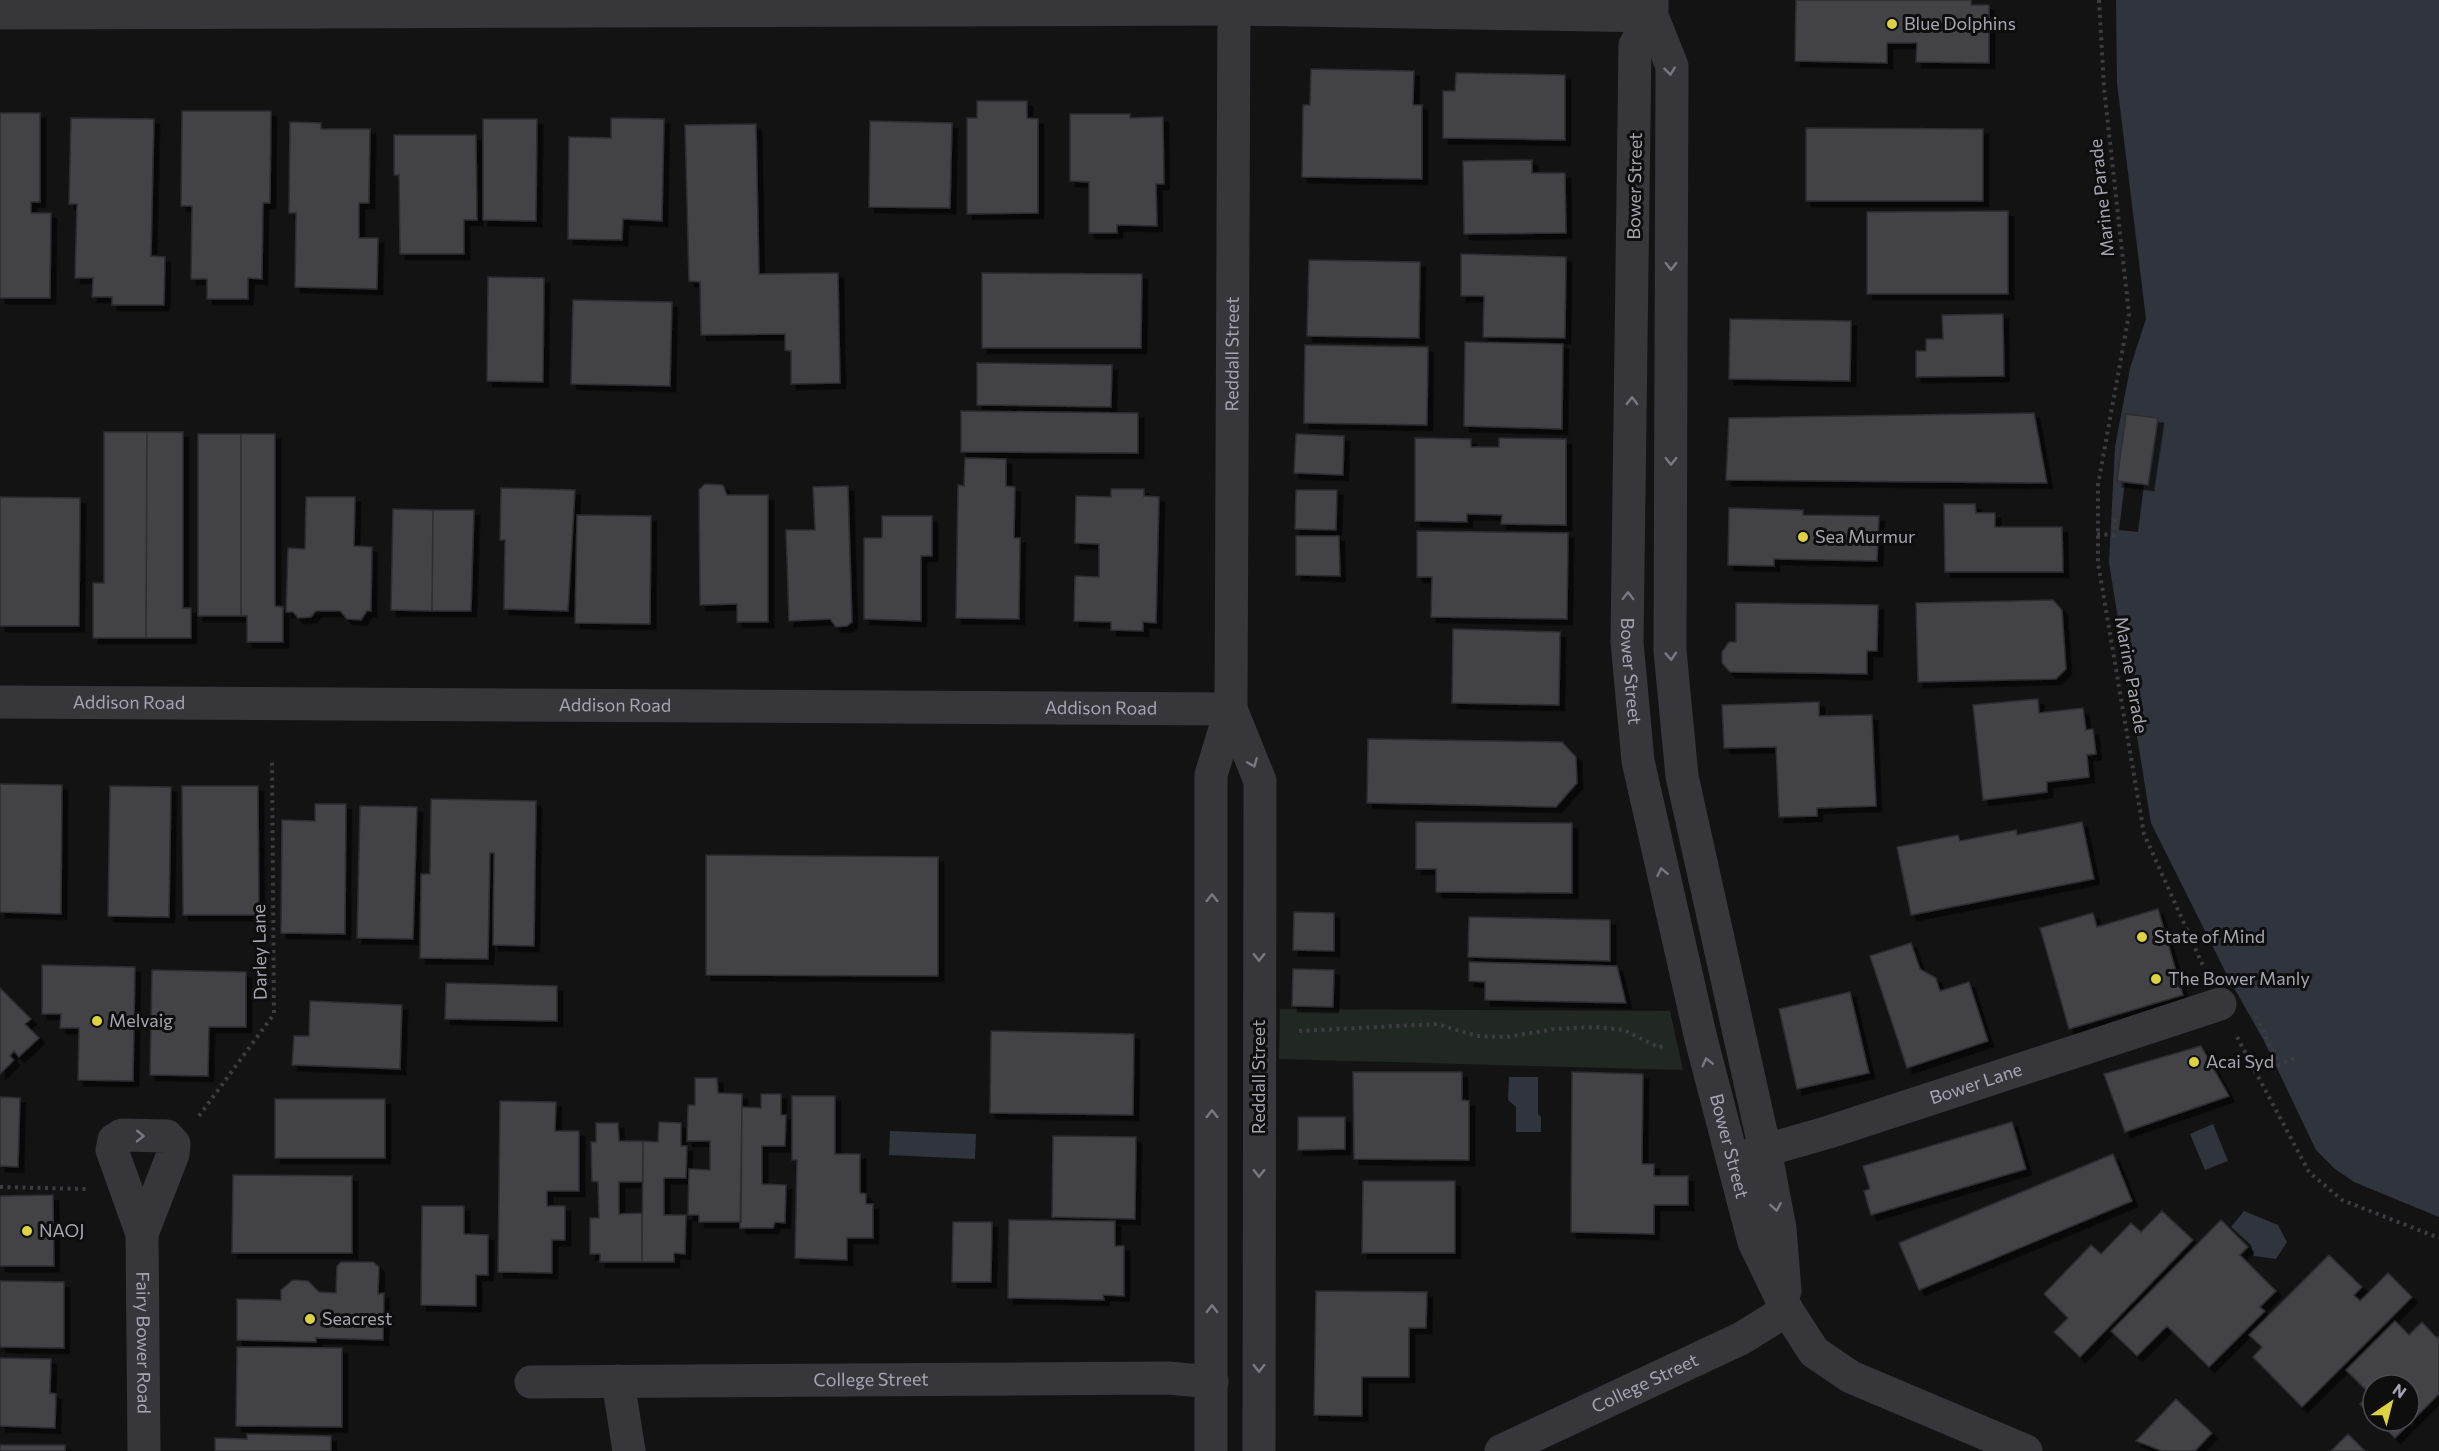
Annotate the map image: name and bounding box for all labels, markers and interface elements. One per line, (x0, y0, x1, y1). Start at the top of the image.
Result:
place label: Blue Dolphins (1904, 12, 2016, 34)
marker: Blue Dolphins (1885, 17, 1899, 31)
one-way arrow (1664, 66, 1676, 75)
street label: Bower Street (1622, 132, 1646, 240)
street label: Marine Parade (2084, 138, 2118, 258)
one-way arrow (1665, 261, 1677, 270)
street label: Reddall Street (1220, 297, 1243, 411)
one-way arrow (1625, 397, 1638, 406)
one-way arrow (1665, 456, 1677, 465)
place label: Sea Murmur (1815, 525, 1915, 547)
marker: Sea Murmur (1796, 530, 1810, 544)
one-way arrow (1622, 592, 1634, 601)
street label: Marine Parade (2111, 615, 2153, 735)
street label: Bower Street (1617, 618, 1647, 726)
one-way arrow (1664, 651, 1677, 660)
street label: Addison Road (73, 690, 185, 713)
street label: Addison Road (559, 693, 671, 716)
street label: Addison Road (1045, 696, 1157, 719)
one-way arrow (1245, 758, 1258, 768)
one-way arrow (1657, 867, 1670, 877)
one-way arrow (1206, 893, 1218, 902)
street label: Darley Lane (247, 904, 271, 1000)
place label: State of Mind (2154, 925, 2265, 947)
marker: State of Mind (2135, 930, 2149, 944)
one-way arrow (1253, 952, 1265, 961)
place label: The Bower Manly (2168, 967, 2310, 989)
marker: The Bower Manly (2149, 972, 2163, 986)
place label: Melvaig (109, 1009, 173, 1031)
marker: Melvaig (90, 1014, 104, 1028)
street label: Reddall Street (1247, 1020, 1269, 1134)
place label: Acai Syd (2206, 1050, 2274, 1072)
marker: Acai Syd (2187, 1055, 2201, 1069)
one-way arrow (1701, 1057, 1714, 1067)
street label: Bower Lane (1927, 1058, 2025, 1108)
street label: Bower Street (1706, 1091, 1754, 1201)
one-way arrow (1206, 1109, 1218, 1118)
one-way arrow (135, 1129, 144, 1142)
one-way arrow (1253, 1168, 1265, 1177)
one-way arrow (1769, 1202, 1782, 1212)
place label: NAOJ (39, 1219, 84, 1241)
marker: NAOJ (20, 1224, 34, 1238)
street label: Fairy Bower Road (132, 1271, 156, 1414)
one-way arrow (1206, 1304, 1218, 1313)
place label: Seacrest (322, 1307, 392, 1329)
marker: Seacrest (303, 1312, 317, 1326)
street label: College Street (1588, 1348, 1701, 1417)
one-way arrow (1253, 1363, 1265, 1372)
street label: College Street (813, 1368, 929, 1390)
north arrow (2361, 1373, 2421, 1433)
text: N (2390, 1379, 2410, 1402)

